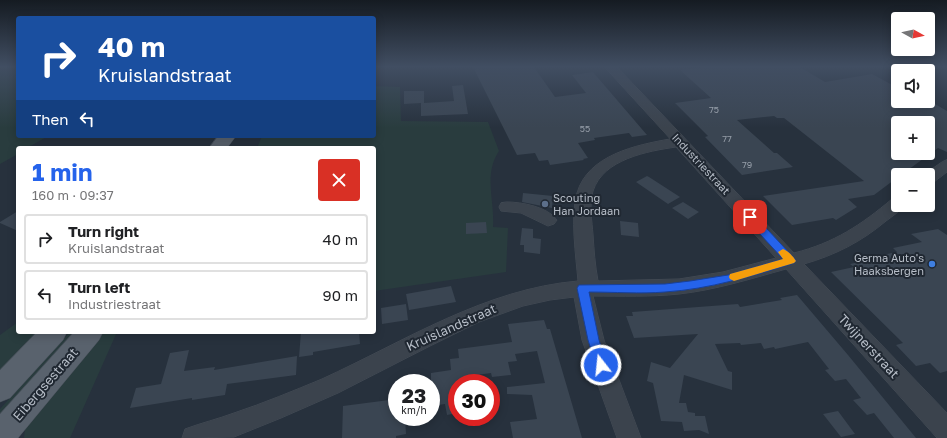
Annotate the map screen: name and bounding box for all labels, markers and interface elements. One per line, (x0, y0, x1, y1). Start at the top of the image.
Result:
north arrow (891, 12, 935, 56)
map controls (891, 12, 935, 212)
text: 40 m (98, 30, 165, 63)
icon: right (32, 32, 84, 84)
text: Kruislandstraat (98, 64, 232, 86)
button: sound (891, 64, 935, 108)
house number: 75 (709, 104, 719, 115)
icon: left (76, 108, 98, 130)
text: Then (32, 110, 68, 128)
button: + (891, 116, 935, 160)
house number: 55 (580, 123, 590, 134)
street label: Industriestraat (670, 130, 733, 197)
house number: 77 (722, 133, 732, 144)
text: 1 min (32, 157, 92, 186)
button: close (318, 159, 360, 201)
house number: 79 (742, 159, 752, 170)
button: − (891, 168, 935, 212)
text: 160 m · 09:37 (32, 187, 114, 203)
place label: Scouting Han Jordaan (553, 191, 620, 217)
marker: Scouting Han Jordaan (540, 199, 550, 209)
pin (733, 200, 767, 234)
icon: arrive (739, 206, 761, 228)
text: Turn right (68, 222, 139, 240)
icon: right (34, 228, 56, 250)
text: 40 m (323, 230, 358, 248)
text: Kruislandstraat (68, 240, 165, 256)
place label: Germa Auto's Haaksbergen (854, 251, 924, 277)
marker: Germa Auto's Haaksbergen (927, 259, 937, 269)
text: Turn left (68, 278, 130, 296)
icon: left (34, 284, 56, 306)
text: 90 m (323, 286, 358, 304)
text: Industriestraat (68, 296, 161, 312)
street label: Kruislandstraat (404, 300, 498, 354)
street label: Twijnerstraat (835, 311, 903, 381)
street label: Eibergsestraat (9, 344, 81, 424)
position arrow (580, 344, 622, 386)
speed limit sign: 30 (448, 374, 500, 426)
text: 23 (402, 383, 426, 407)
text: km/h (401, 404, 427, 416)

